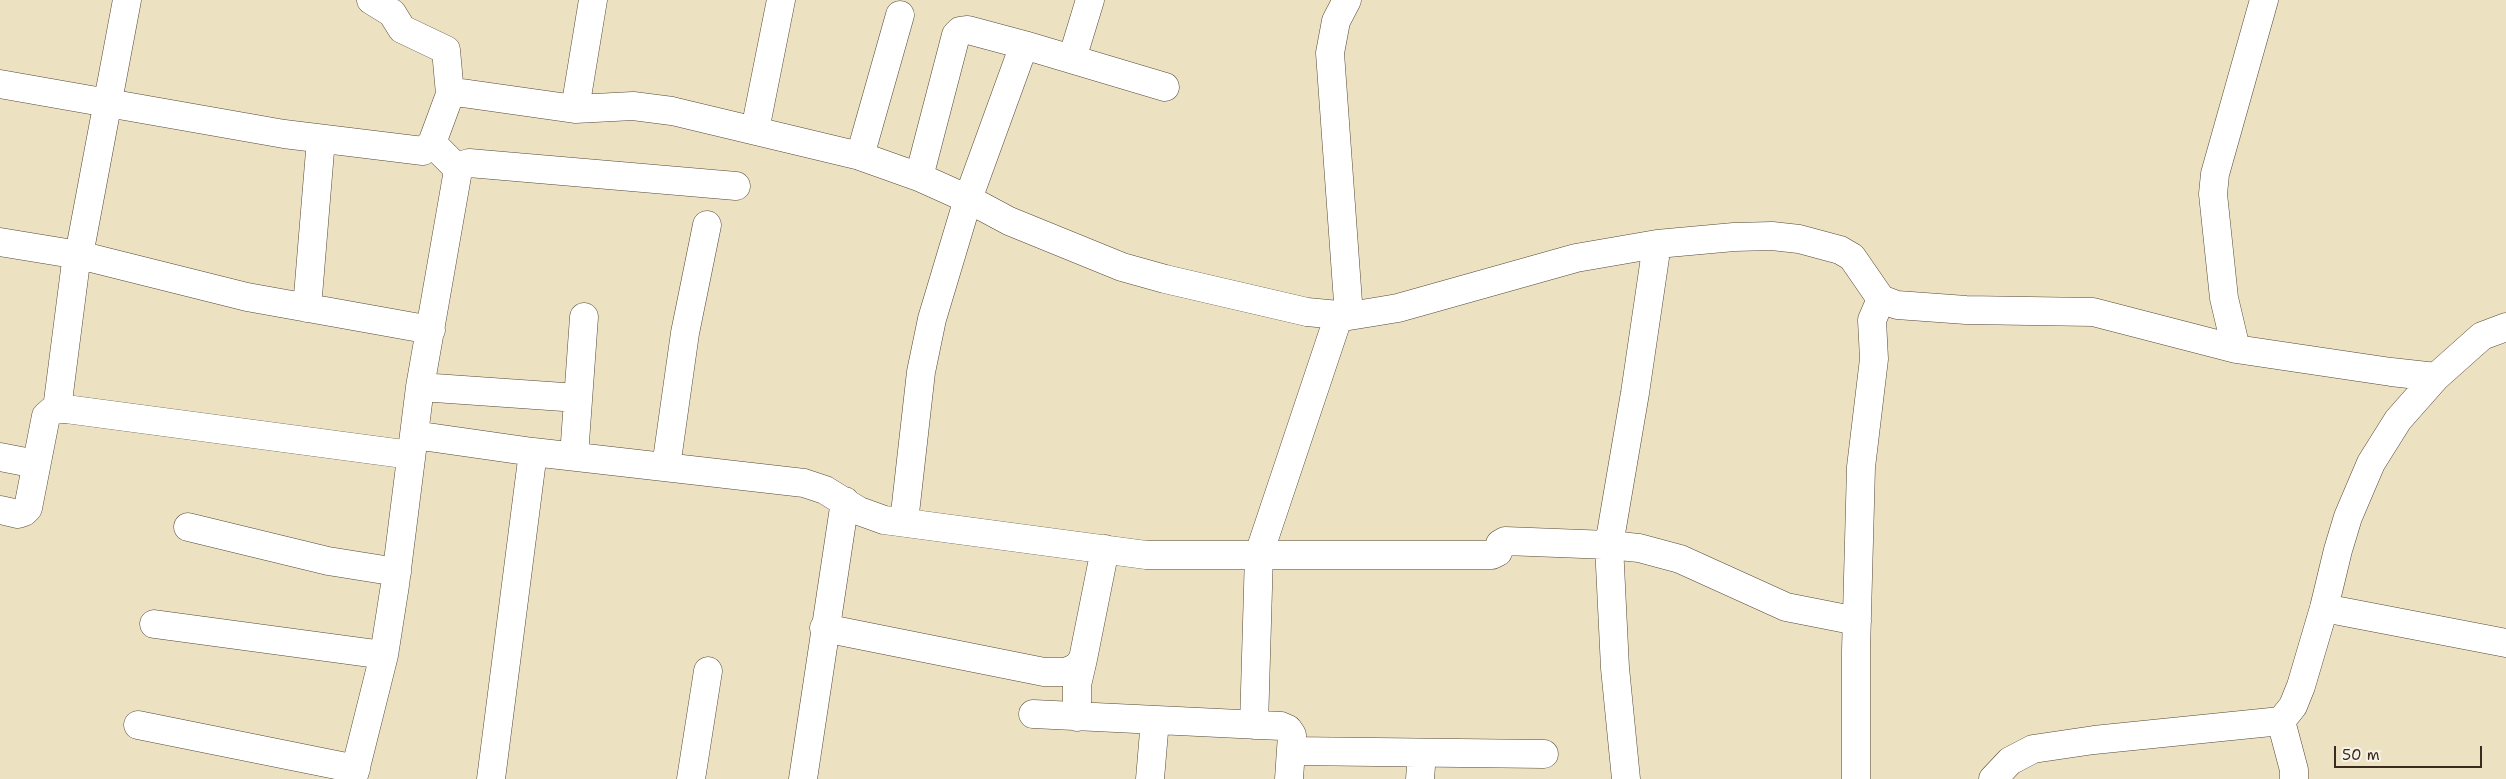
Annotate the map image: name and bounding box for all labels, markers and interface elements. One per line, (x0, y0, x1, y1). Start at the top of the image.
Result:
scale bar (2336, 736, 2484, 768)
text: 50 m (2342, 745, 2380, 765)

